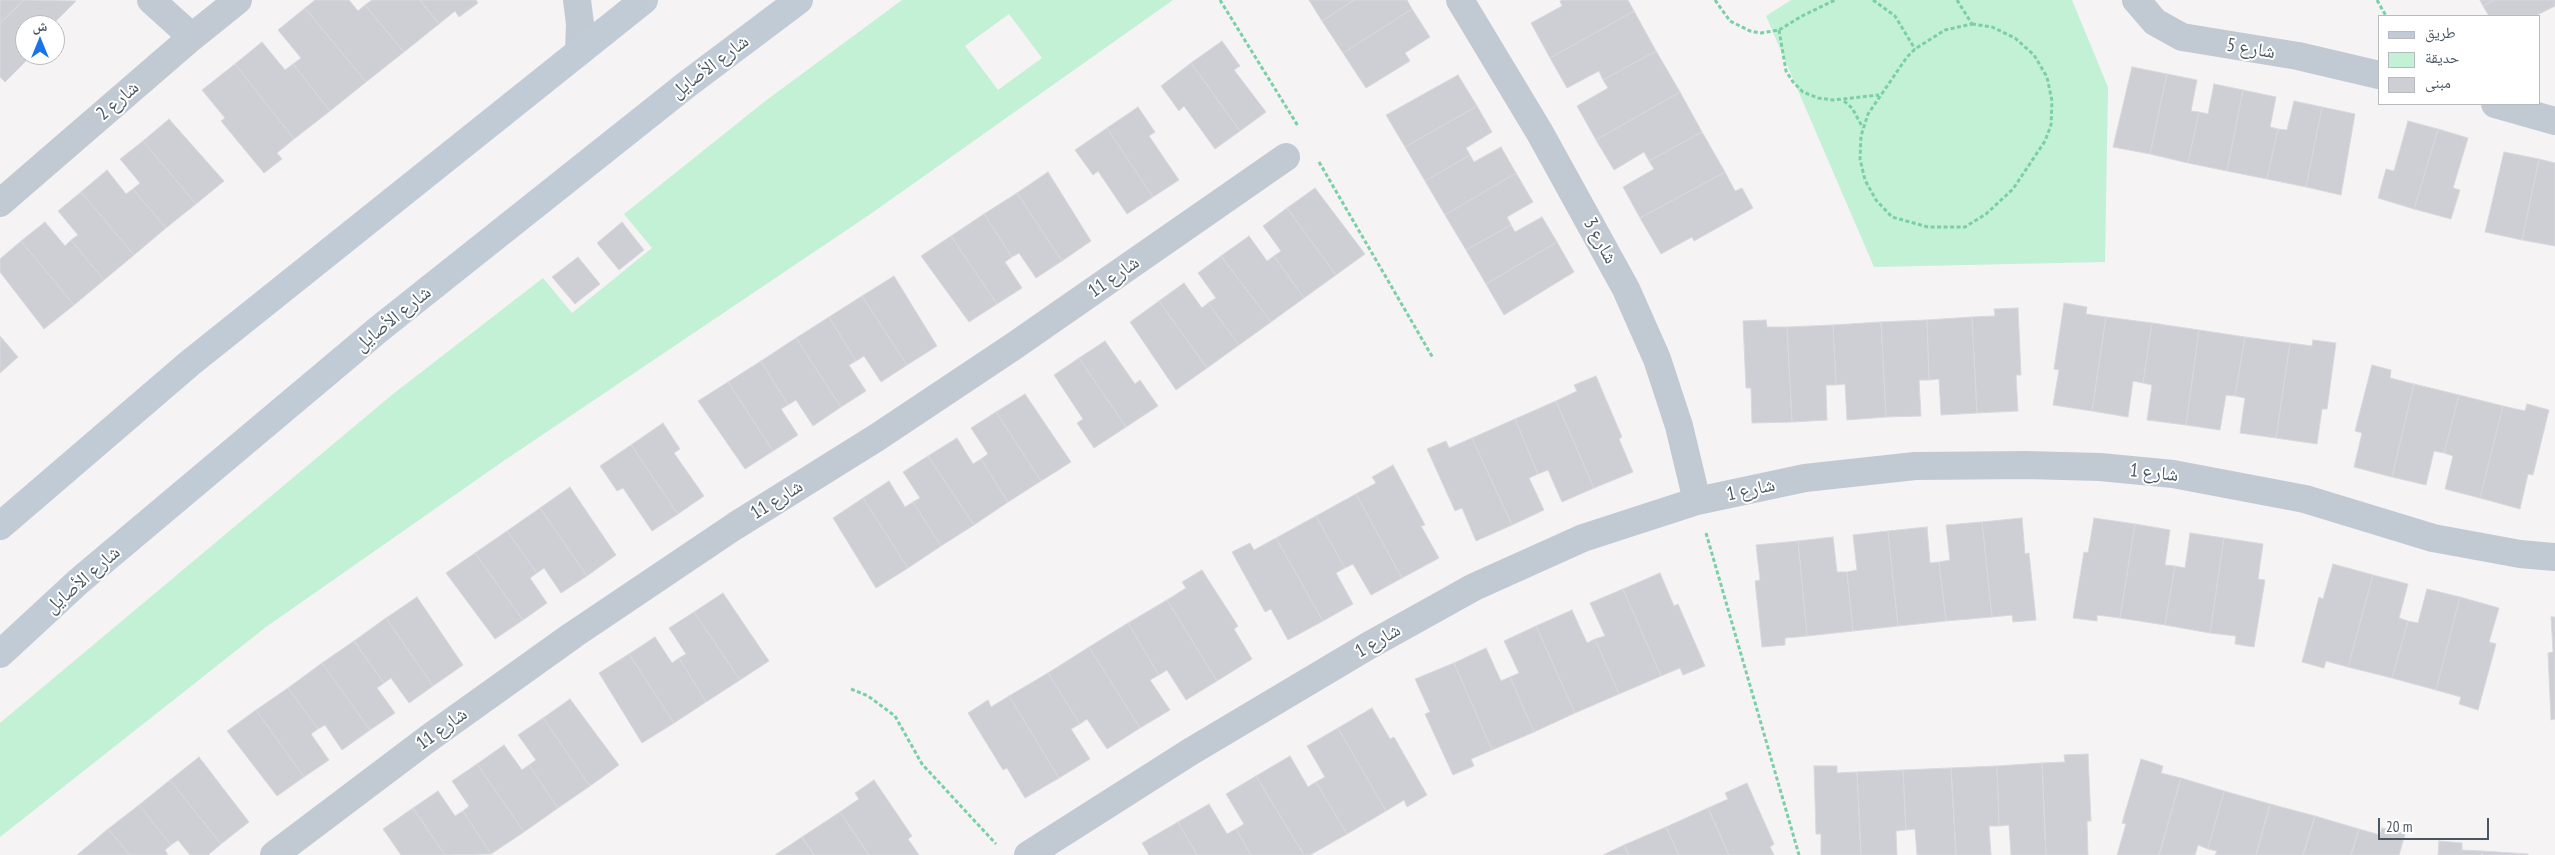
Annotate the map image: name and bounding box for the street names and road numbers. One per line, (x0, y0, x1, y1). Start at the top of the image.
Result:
street label: شارع الأصايل (666, 30, 754, 104)
street label: شارع 5 (2225, 34, 2277, 64)
street label: شارع 2 (92, 76, 144, 126)
street label: شارع 3 (1578, 214, 1622, 268)
street label: شارع 11 (1084, 251, 1144, 303)
street label: شارع الأصايل (350, 281, 436, 357)
street label: شارع 1 (2129, 459, 2179, 487)
street label: شارع 1 (1725, 474, 1777, 506)
street label: شارع 11 (747, 475, 807, 525)
street label: شارع الأصايل (41, 541, 125, 619)
street label: شارع 1 (1351, 619, 1405, 663)
street label: شارع 11 (412, 703, 472, 755)

